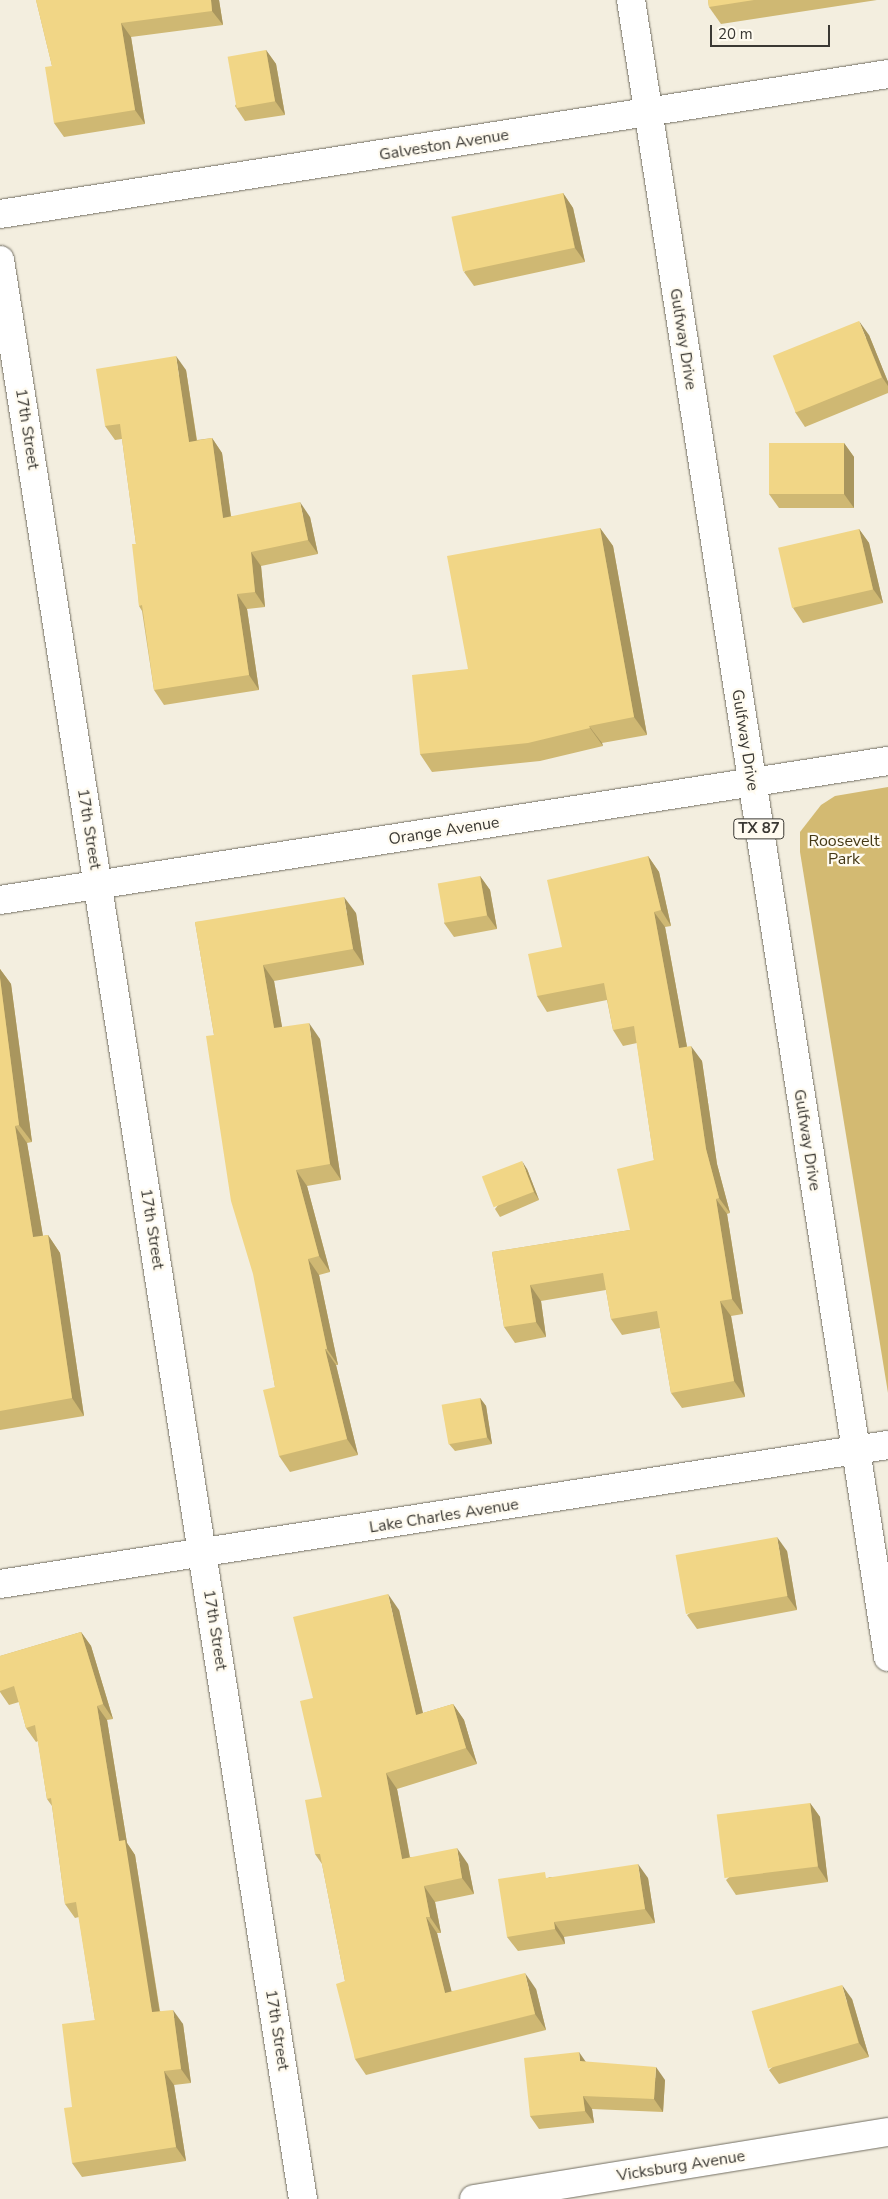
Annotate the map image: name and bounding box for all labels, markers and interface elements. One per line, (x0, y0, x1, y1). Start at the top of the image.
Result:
scale bar (713, 15, 833, 47)
text: 20 m (718, 24, 753, 44)
street label: Galveston Avenue (378, 125, 510, 165)
street label: Gulfway Drive (666, 287, 700, 391)
street label: 17th Street (11, 387, 43, 471)
street label: Gulfway Drive (728, 688, 762, 792)
street label: 17th Street (73, 787, 105, 871)
street label: Orange Avenue (387, 813, 501, 849)
road number: TX 87 (733, 816, 785, 842)
park label: Roosevelt Park (808, 831, 880, 869)
street label: Gulfway Drive (790, 1088, 824, 1192)
street label: 17th Street (136, 1187, 168, 1271)
street label: Lake Charles Avenue (368, 1495, 520, 1537)
street label: 17th Street (199, 1588, 231, 1672)
street label: 17th Street (261, 1988, 293, 2072)
street label: Vicksburg Avenue (616, 2146, 746, 2186)

